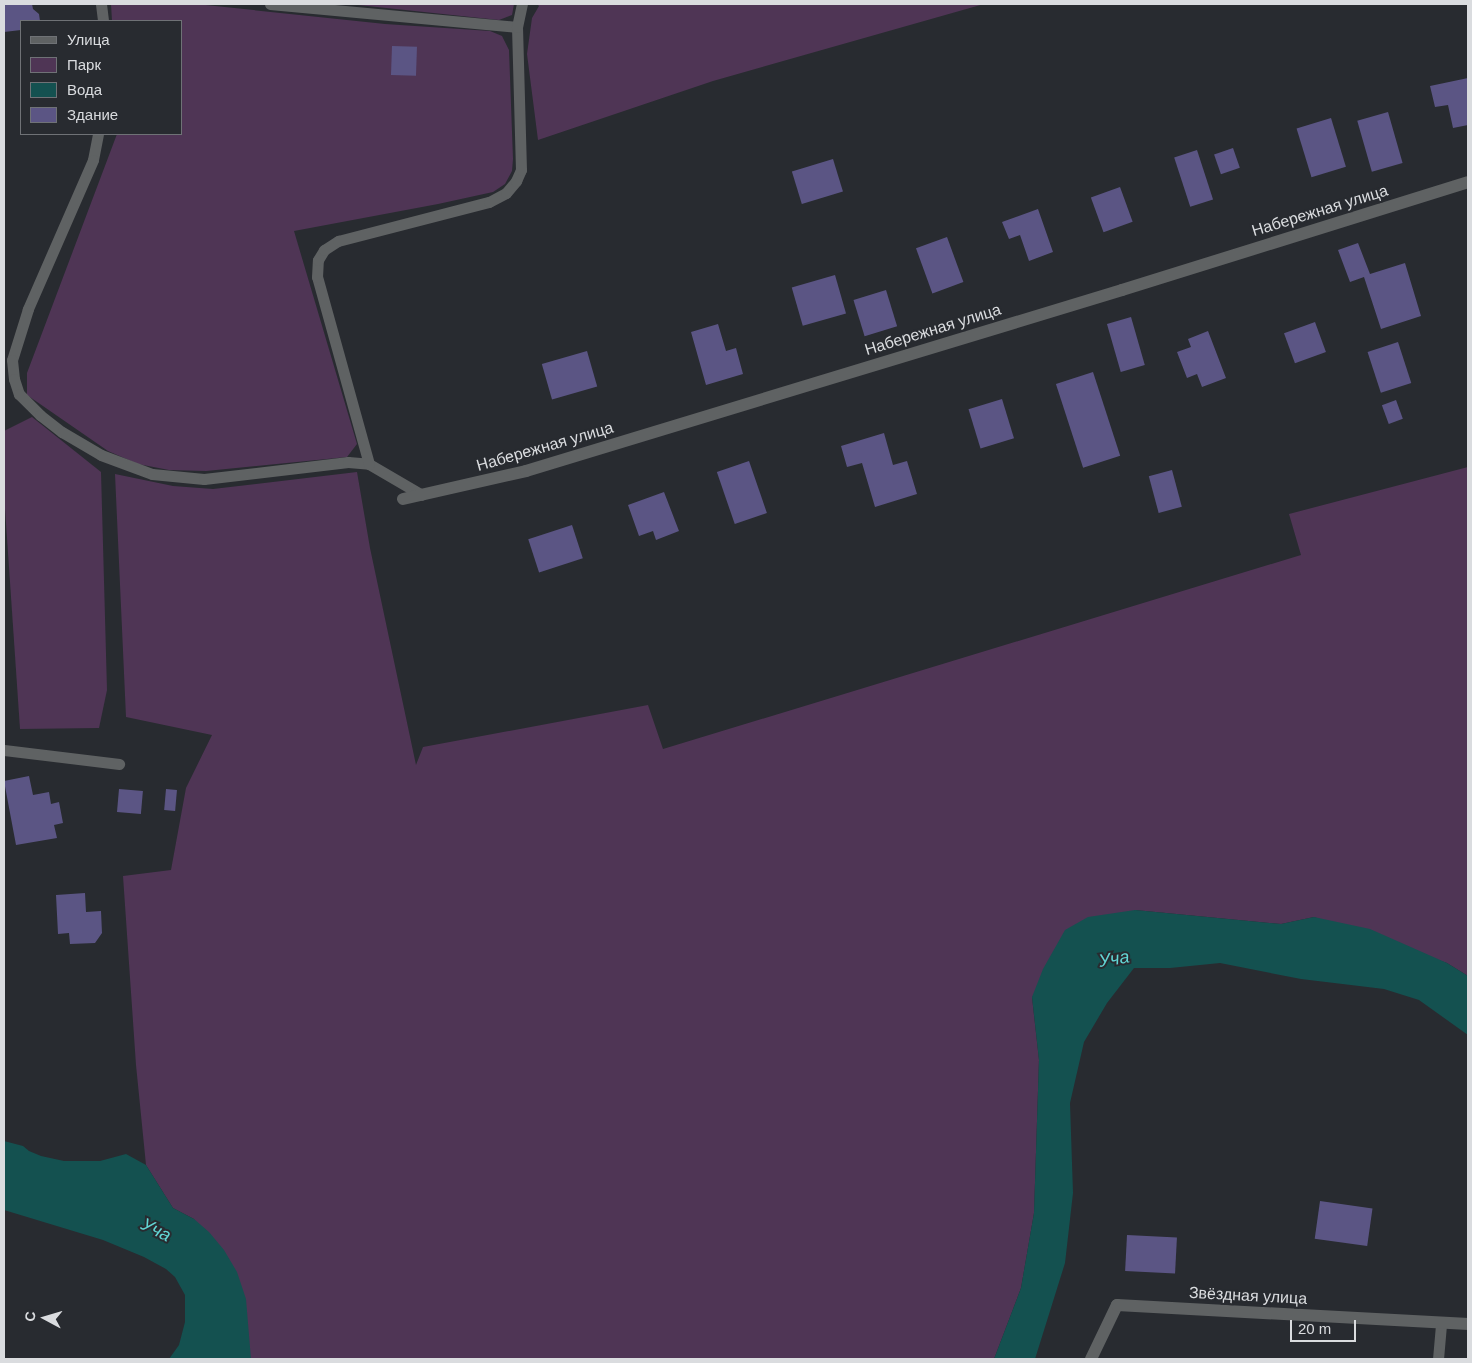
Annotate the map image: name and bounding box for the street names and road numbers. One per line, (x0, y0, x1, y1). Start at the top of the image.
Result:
street label: Набережная улица (1250, 181, 1390, 241)
street label: Набережная улица (863, 300, 1003, 360)
street label: Набережная улица (474, 418, 616, 476)
street label: Звёздная улица (1188, 1283, 1308, 1309)

